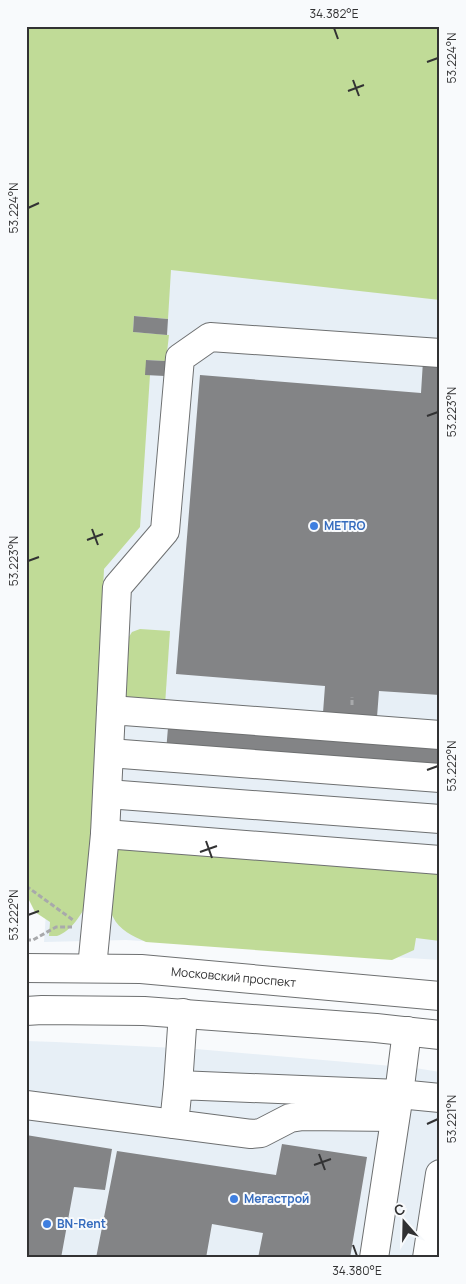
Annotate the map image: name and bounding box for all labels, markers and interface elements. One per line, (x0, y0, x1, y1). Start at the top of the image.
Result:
text: 34.382°E (309, 5, 359, 22)
text: 53.224°N (443, 33, 460, 83)
text: 53.224°N (5, 183, 22, 233)
text: 53.223°N (443, 387, 460, 437)
place label: METRO (324, 517, 365, 534)
marker: METRO (308, 520, 320, 532)
text: 53.223°N (5, 536, 22, 586)
text: 53.222°N (443, 741, 460, 791)
text: 53.222°N (5, 890, 22, 940)
street label: Московский проспект (170, 963, 297, 991)
text: 53.221°N (443, 1095, 460, 1143)
place label: Мегастрой (244, 1190, 309, 1207)
marker: Мегастрой (228, 1193, 240, 1205)
north arrow (378, 1196, 428, 1246)
text: С (391, 1199, 407, 1220)
place label: BN-Rent (57, 1215, 106, 1232)
marker: BN-Rent (41, 1218, 53, 1230)
text: 34.380°E (332, 1262, 382, 1279)

